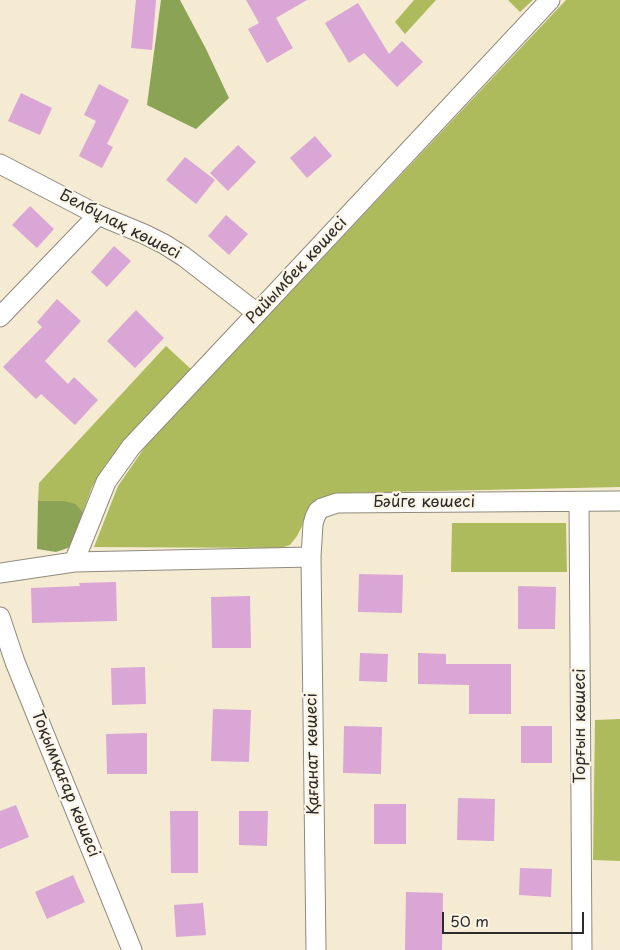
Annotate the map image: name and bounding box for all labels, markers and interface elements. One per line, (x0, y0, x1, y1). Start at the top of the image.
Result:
street label: Белбұлақ көшесі (56, 186, 184, 264)
street label: Райымбек көшесі (243, 214, 351, 328)
street label: Бәйге көшесі (373, 493, 475, 513)
street label: Торғын көшесі (571, 668, 591, 784)
street label: Қағанат көшесі (302, 693, 324, 815)
street label: Тоқымқағар көшесі (27, 708, 103, 860)
scale bar (445, 902, 588, 934)
text: 50 m (450, 909, 489, 932)

